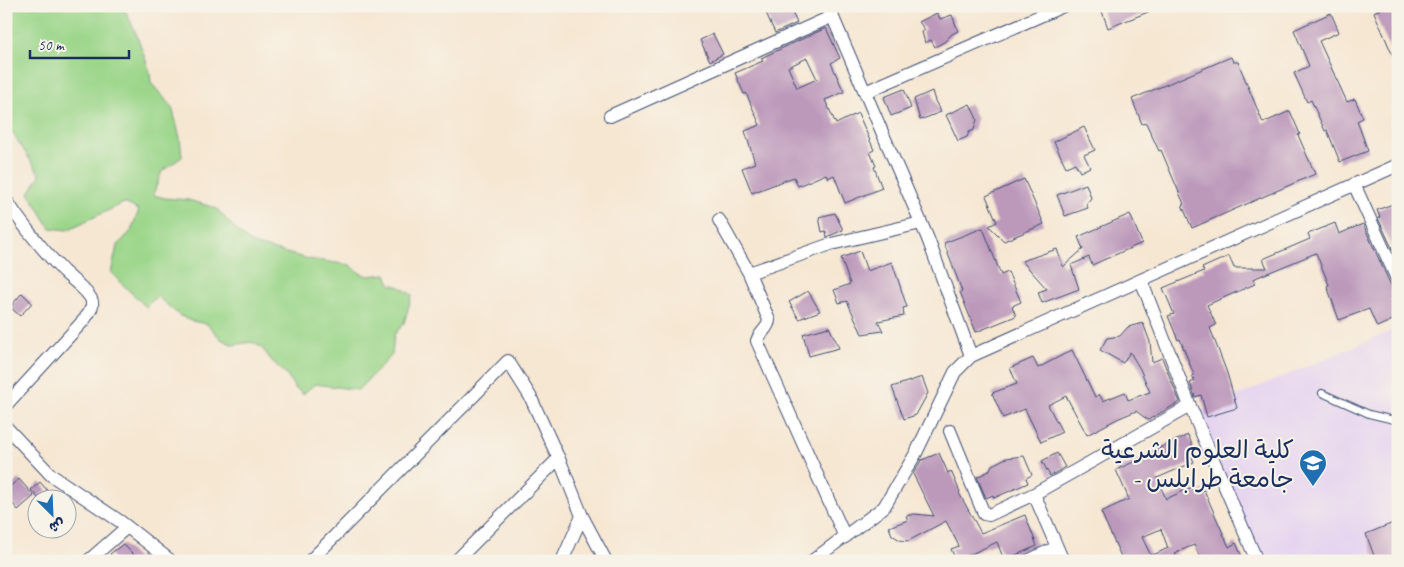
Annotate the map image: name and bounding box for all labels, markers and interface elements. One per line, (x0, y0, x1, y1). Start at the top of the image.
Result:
scale bar (30, 28, 129, 60)
text: 50 m (38, 36, 65, 55)
place label: كلية العلوم الشرعية - جامعة طرابلس (1101, 434, 1294, 495)
school or university icon: كلية العلوم الشرعية - جامعة طرابلس (1298, 448, 1328, 487)
north arrow (28, 490, 78, 540)
text: ش (47, 515, 68, 536)

